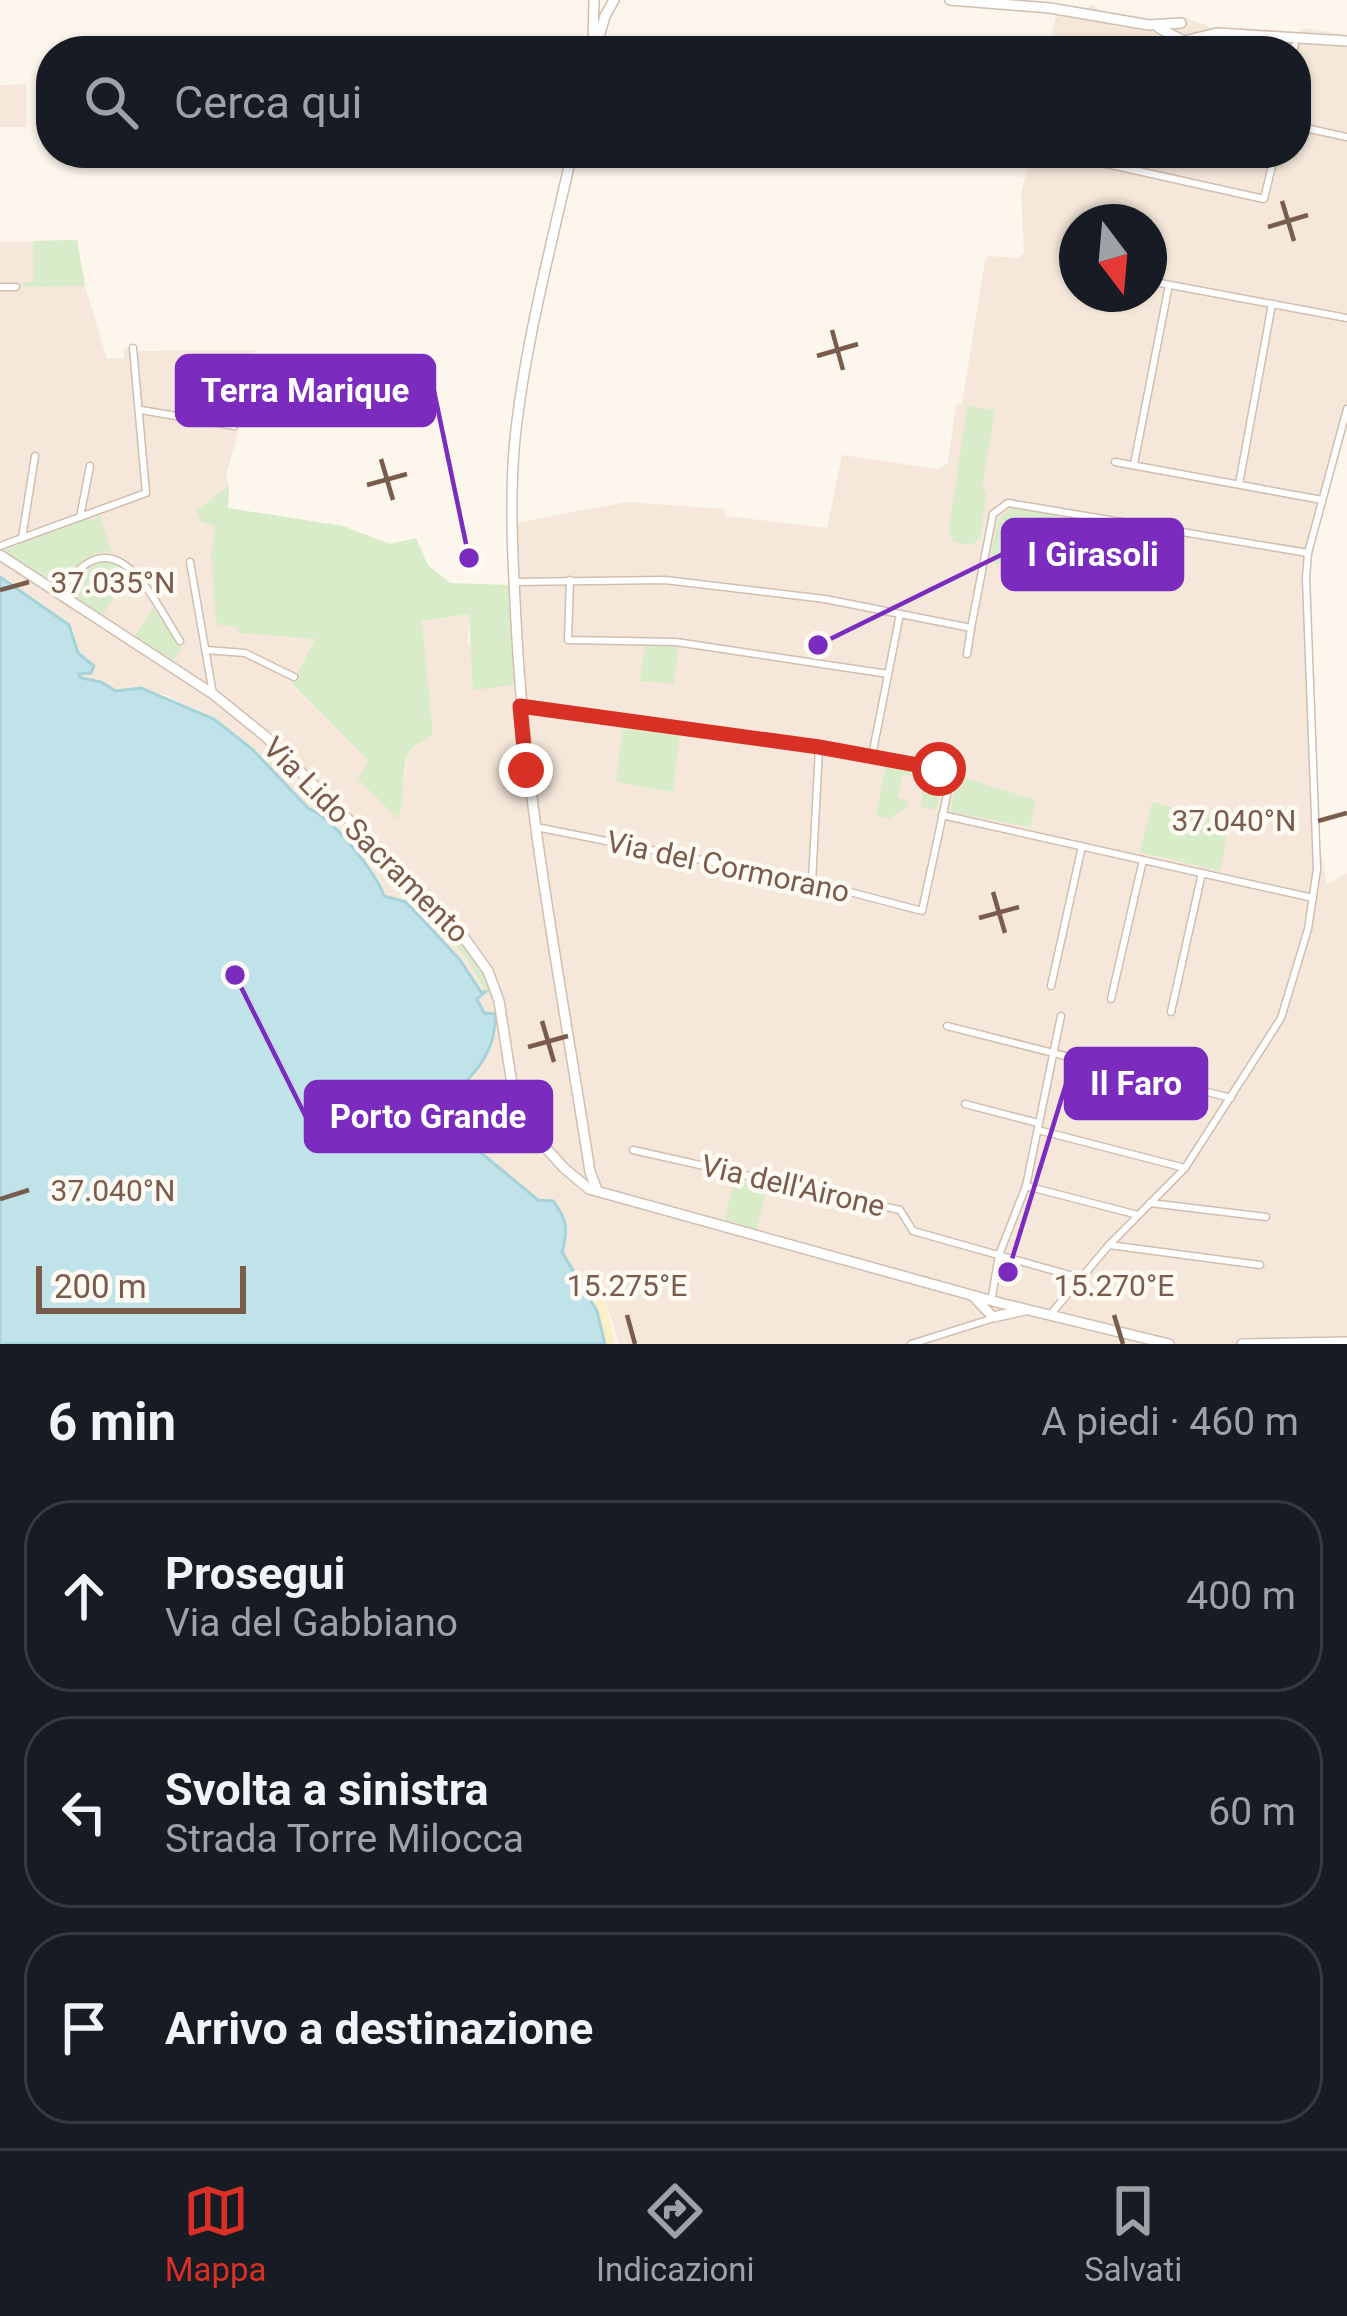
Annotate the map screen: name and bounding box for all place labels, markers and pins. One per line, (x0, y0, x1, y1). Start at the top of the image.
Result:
callout: Terra Marique (177, 356, 434, 425)
callout: I Girasoli (1003, 520, 1182, 589)
callout: Il Faro (1066, 1049, 1206, 1118)
callout: Porto Grande (306, 1082, 551, 1151)

